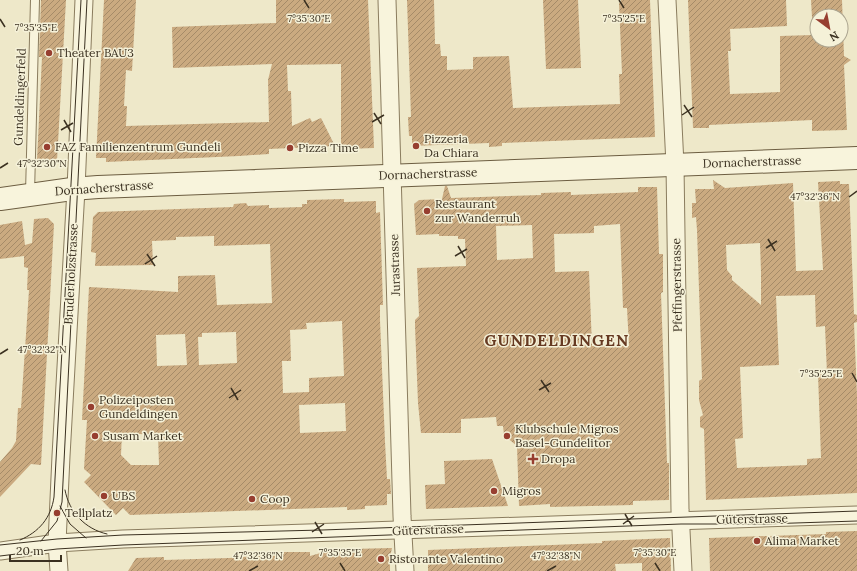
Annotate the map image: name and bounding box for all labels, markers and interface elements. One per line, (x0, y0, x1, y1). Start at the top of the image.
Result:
north arrow (809, 8, 849, 48)
text: 7°35'30"E (287, 12, 331, 25)
text: 7°35'25"E (603, 12, 645, 25)
text: 7°35'35"E (15, 21, 57, 34)
text: N (827, 28, 842, 45)
place label: Theater BAU3 (57, 45, 134, 60)
street label: Gundeldingerfeld (10, 48, 29, 146)
marker: Theater BAU3 (44, 48, 54, 58)
place label: Pizzeria Da Chiara (424, 131, 479, 160)
place label: FAZ Familienzentrum Gundeli (55, 139, 221, 154)
place label: Pizza Time (298, 140, 359, 155)
marker: Pizzeria Da Chiara (411, 141, 421, 151)
marker: FAZ Familienzentrum Gundeli (42, 142, 52, 152)
marker: Pizza Time (285, 143, 295, 153)
street label: Dornacherstrasse (702, 152, 802, 171)
text: 47°32'30"N (17, 157, 67, 170)
street label: Dornacherstrasse (378, 164, 478, 183)
street label: Dornacherstrasse (54, 177, 154, 198)
text: 47°32'36"N (790, 190, 840, 203)
place label: Restaurant zur Wanderruh (435, 196, 520, 225)
marker: Restaurant zur Wanderruh (422, 206, 432, 216)
street label: Bruderholzstrasse (60, 223, 81, 325)
street label: Jurastrasse (386, 233, 403, 297)
street label: Pfeffingerstrasse (668, 237, 685, 332)
district label: GUNDELDINGEN (485, 330, 629, 350)
text: 47°32'32"N (17, 343, 67, 356)
text: 7°35'25"E (800, 367, 842, 380)
place label: Polizeiposten Gundeldingen (99, 392, 178, 421)
marker: Polizeiposten Gundeldingen (86, 402, 96, 412)
place label: Klubschule Migros Basel-Gundelitor (515, 421, 619, 450)
place label: Susam Market (103, 428, 183, 443)
marker: Susam Market (90, 431, 100, 441)
marker: Klubschule Migros Basel-Gundelitor (502, 431, 512, 441)
place label: Dropa (541, 451, 575, 466)
marker: Dropa (528, 454, 538, 464)
place label: Migros (502, 483, 541, 498)
marker: Migros (489, 486, 499, 496)
place label: UBS (112, 488, 135, 503)
marker: UBS (99, 491, 109, 501)
place label: Coop (260, 491, 290, 506)
marker: Coop (247, 494, 257, 504)
place label: Tellplatz (65, 505, 112, 520)
marker: Tellplatz (52, 508, 62, 518)
street label: Güterstrasse (716, 510, 788, 527)
street label: Güterstrasse (392, 521, 465, 538)
place label: Alima Market (764, 533, 839, 548)
marker: Alima Market (752, 536, 762, 546)
scale bar (10, 537, 61, 563)
text: 20 m (16, 543, 44, 558)
text: 7°35'35"E (319, 546, 361, 559)
text: 7°35'30"E (633, 546, 677, 559)
text: 47°32'36"N (233, 549, 283, 562)
text: 47°32'38"N (531, 549, 581, 562)
place label: Ristorante Valentino (389, 551, 503, 566)
marker: Ristorante Valentino (376, 554, 386, 564)

